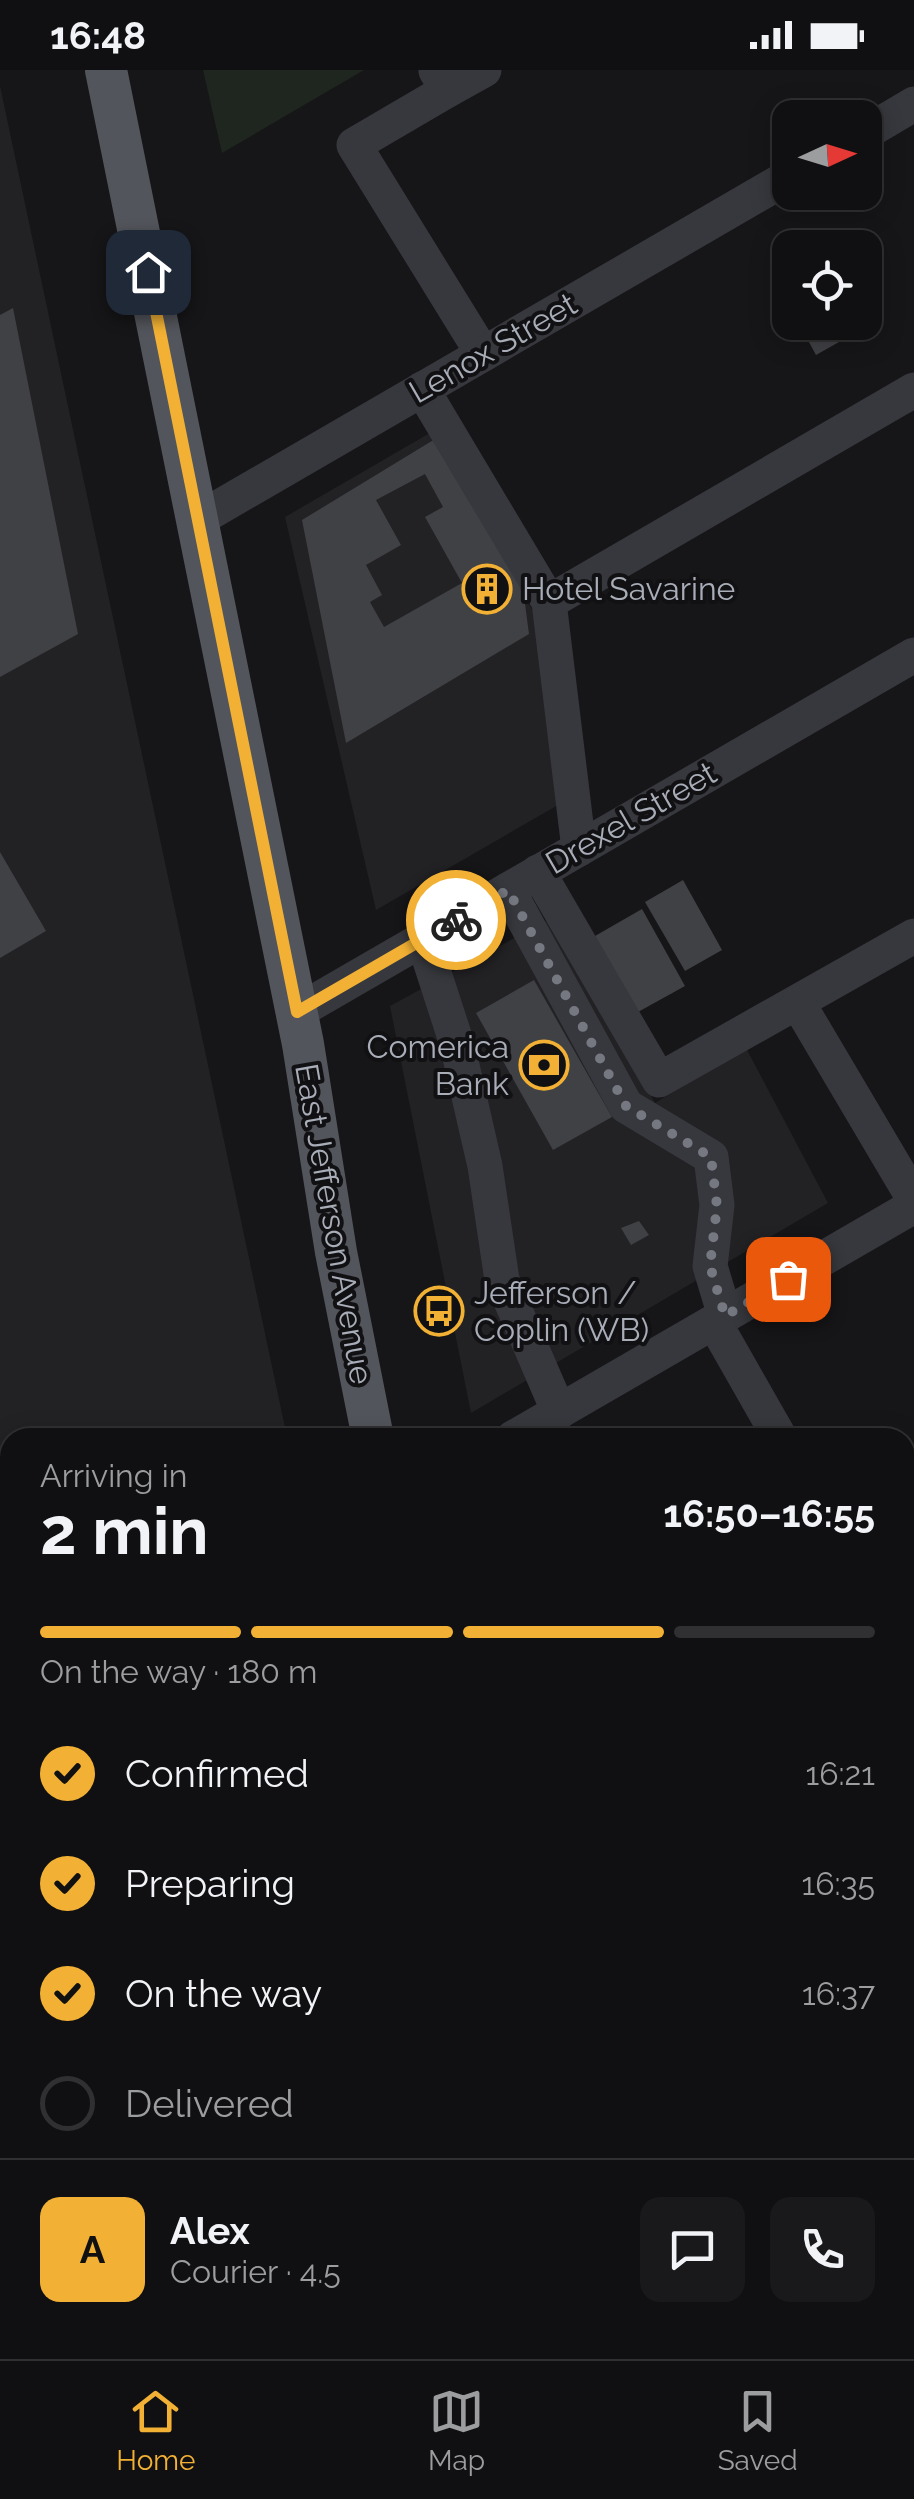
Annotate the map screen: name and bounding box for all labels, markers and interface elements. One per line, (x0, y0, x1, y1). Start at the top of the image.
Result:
text: 16:48 (50, 13, 146, 58)
north arrow (772, 100, 882, 210)
map controls (772, 100, 882, 340)
pin (106, 230, 191, 315)
button: locate (772, 230, 882, 340)
icon: home (121, 245, 176, 300)
street label: Lenox Street (403, 285, 583, 410)
building icon: Hotel Savarine (461, 563, 513, 615)
place label: Hotel Savarine (522, 570, 735, 607)
street label: Drexel Street (539, 754, 723, 881)
courier (406, 870, 506, 970)
icon: bike (429, 893, 484, 948)
place label: Comerica Bank (367, 1028, 509, 1102)
bank icon: Comerica Bank (518, 1039, 570, 1091)
street label: East Jefferson Avenue (288, 1061, 381, 1387)
pin (746, 1237, 831, 1322)
icon: bag (761, 1252, 816, 1307)
place label: Jefferson / Coplin (WB) (474, 1274, 649, 1348)
bus stop icon: Jefferson / Coplin (WB) (413, 1285, 465, 1337)
text: Arriving in (40, 1457, 187, 1494)
text: 16:50–16:55 (663, 1491, 875, 1536)
text: 2 min (40, 1493, 209, 1569)
text: On the way · 180 m (40, 1653, 317, 1690)
icon: check (40, 1746, 95, 1801)
text: Confirmed (125, 1751, 309, 1796)
text: 16:21 (806, 1755, 875, 1792)
icon: check (40, 1856, 95, 1911)
text: Preparing (125, 1861, 295, 1906)
text: 16:35 (801, 1865, 875, 1902)
icon: check (40, 1966, 95, 2021)
text: On the way (125, 1971, 322, 2016)
text: 16:37 (802, 1975, 875, 2012)
text: Delivered (125, 2081, 294, 2126)
button: chat (640, 2197, 745, 2302)
button: phone (770, 2197, 875, 2302)
text: Alex (170, 2208, 250, 2253)
text: A (80, 2227, 105, 2272)
text: Courier · 4.5 (170, 2253, 341, 2290)
tab: Home (116, 2384, 196, 2477)
tab: Map (428, 2384, 485, 2477)
tab: Saved (718, 2384, 798, 2477)

